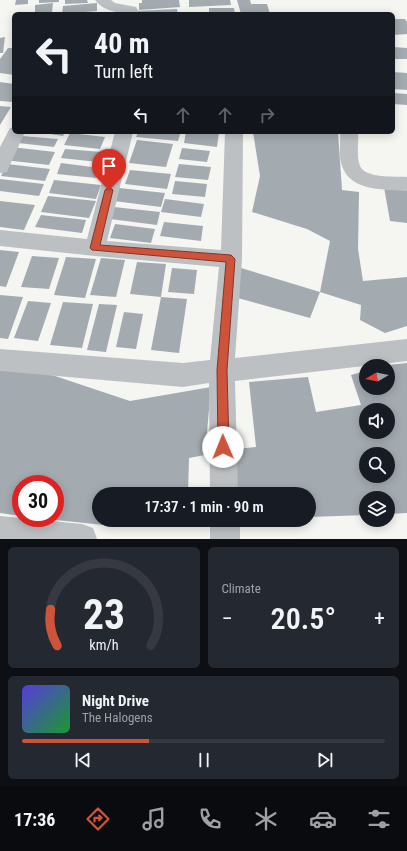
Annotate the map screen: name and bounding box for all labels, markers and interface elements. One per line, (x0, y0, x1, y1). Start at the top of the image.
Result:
text: 40 m (94, 27, 150, 60)
icon: left (28, 28, 80, 80)
text: Turn left (94, 61, 153, 82)
icon: left (130, 104, 152, 126)
icon: ahead (172, 104, 194, 126)
icon: ahead (214, 104, 236, 126)
icon: right (256, 104, 278, 126)
pin (92, 149, 126, 190)
icon: arrive (98, 155, 120, 177)
north arrow (359, 359, 395, 395)
map controls (359, 359, 395, 527)
button: sound (359, 403, 395, 439)
position arrow (202, 426, 244, 468)
button: search (359, 447, 395, 483)
speed limit sign: 30 (12, 475, 64, 527)
button: layers (359, 491, 395, 527)
text: 17:37 · 1 min · 90 m (144, 498, 264, 516)
text: Climate (222, 581, 261, 596)
text: 23 (83, 589, 125, 638)
text: 20.5° (271, 601, 336, 636)
text: − (222, 606, 233, 631)
text: + (374, 606, 385, 631)
text: km/h (89, 636, 118, 652)
text: Night Drive (82, 692, 149, 710)
text: The Halogens (82, 710, 153, 725)
icon: previous (72, 749, 94, 771)
icon: pause (193, 749, 215, 771)
icon: next (314, 749, 336, 771)
icon: directions (84, 805, 112, 833)
icon: music (140, 805, 168, 833)
icon: phone (196, 805, 224, 833)
icon: climate (252, 805, 280, 833)
icon: car (309, 805, 337, 833)
icon: filters (365, 805, 393, 833)
text: 17:36 (14, 809, 55, 830)

